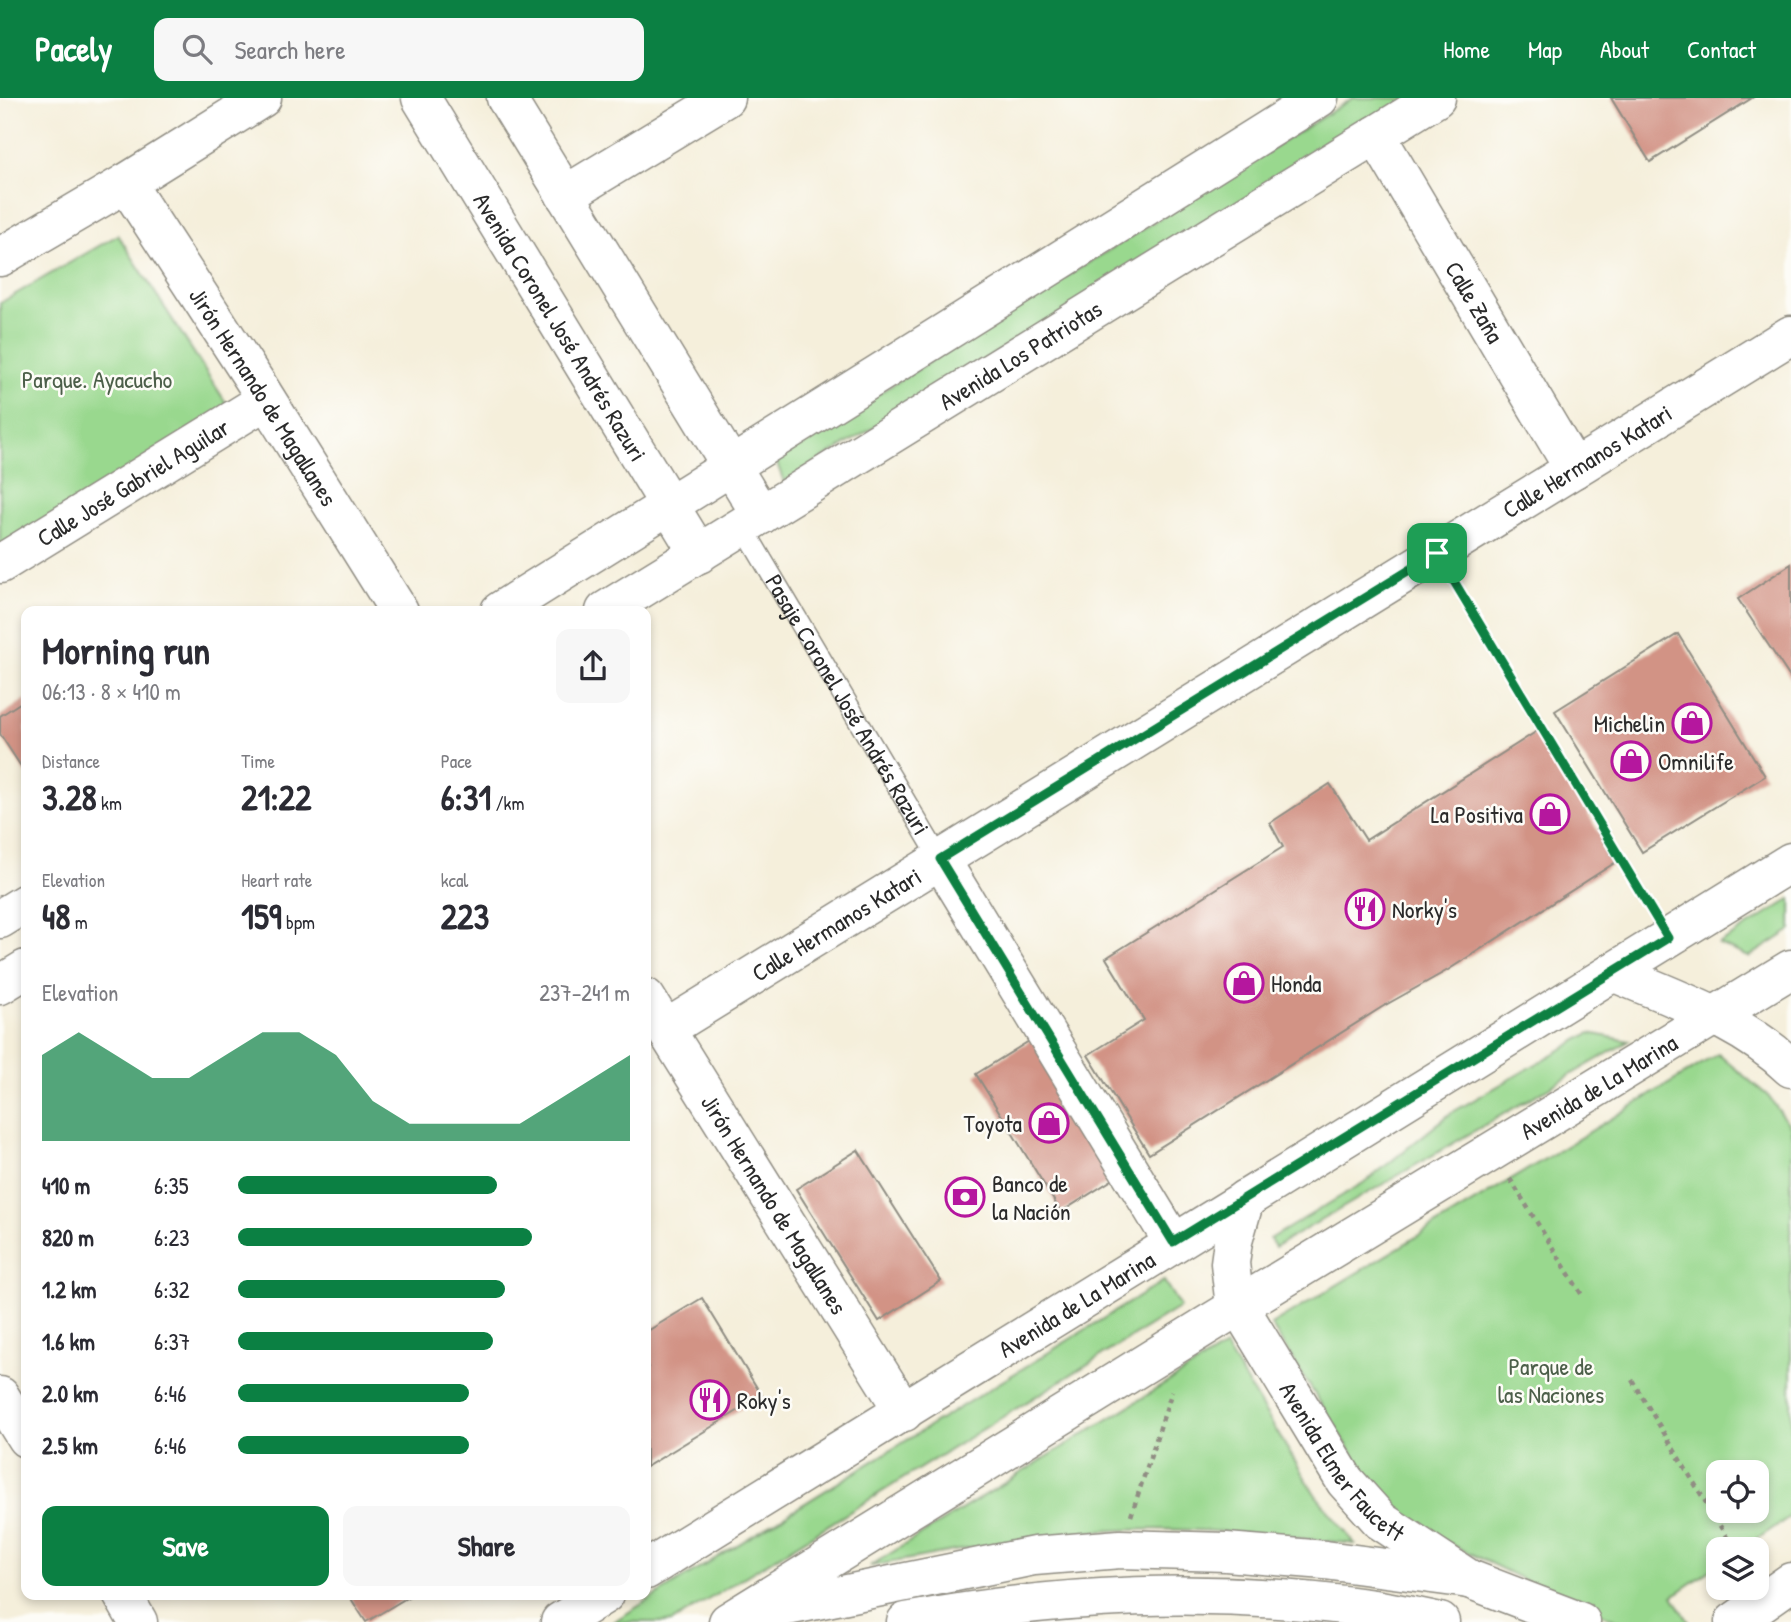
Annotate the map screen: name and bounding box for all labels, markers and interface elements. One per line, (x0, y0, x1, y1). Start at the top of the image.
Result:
search box (154, 18, 644, 81)
text: Pacely (35, 27, 112, 71)
icon: search (178, 30, 216, 68)
text: Search here (234, 32, 346, 67)
text: Home (1443, 33, 1490, 65)
text: Map (1528, 33, 1562, 65)
text: About (1600, 33, 1649, 65)
text: Contact (1687, 33, 1756, 65)
street label: Avenida Coronel José Andrés Razuri (466, 187, 655, 467)
street label: Calle Zaña (1438, 255, 1512, 349)
street label: Jirón Hernando de Magallanes (182, 281, 345, 512)
street label: Avenida Los Patriotas (933, 292, 1108, 417)
park label: Parque. Ayacucho (22, 363, 173, 395)
street label: Calle Hermanos Katari (1496, 397, 1678, 525)
street label: Calle José Gabriel Aguilar (31, 411, 235, 554)
pin (1407, 523, 1467, 583)
icon: arrive (1418, 534, 1456, 572)
street label: Pasaje Coronel José Andrés Razuri (758, 568, 938, 840)
text: Morning run (42, 624, 210, 676)
button: share (556, 629, 630, 703)
text: 06:13 · 8 × 410 m (42, 676, 181, 707)
shop icon: Michelin (1671, 702, 1713, 744)
place label: Michelin (1594, 707, 1665, 739)
shop icon: Omnilife (1610, 740, 1652, 782)
place label: Omnilife (1658, 745, 1734, 777)
text: Distance (42, 748, 100, 774)
text: Time (241, 748, 275, 774)
text: Pace (441, 748, 472, 774)
text: 3.28 (42, 774, 97, 821)
text: 21:22 (241, 774, 311, 821)
text: 6:31 (441, 774, 491, 821)
text: km (97, 790, 122, 816)
text: /km (491, 790, 524, 816)
shop icon: La Positiva (1529, 793, 1571, 835)
place label: La Positiva (1431, 798, 1523, 830)
street label: Calle Hermanos Katari (745, 860, 927, 988)
text: Elevation (42, 867, 105, 893)
text: Heart rate (241, 867, 312, 893)
text: kcal (441, 867, 468, 893)
restaurant icon: Norky's (1344, 888, 1386, 930)
text: 48 (42, 893, 70, 940)
text: 159 (241, 893, 282, 940)
text: 223 (441, 893, 489, 940)
place label: Norky's (1392, 893, 1457, 925)
text: m (70, 909, 88, 935)
text: bpm (282, 909, 315, 935)
shop icon: Honda (1223, 962, 1265, 1004)
place label: Honda (1271, 967, 1322, 999)
text: Elevation (42, 977, 118, 1008)
text: 237–241 m (539, 977, 630, 1008)
street label: Avenida de La Marina (1514, 1026, 1683, 1147)
street label: Jirón Hernando de Magallanes (694, 1088, 855, 1320)
shop icon: Toyota (1028, 1102, 1070, 1144)
place label: Toyota (964, 1107, 1022, 1139)
place label: Banco de la Nación (992, 1167, 1071, 1227)
text: 410 m (42, 1170, 90, 1201)
text: 6:35 (154, 1170, 189, 1201)
bank icon: Banco de la Nación (944, 1176, 986, 1218)
text: 820 m (42, 1222, 94, 1253)
text: 6:23 (154, 1222, 190, 1253)
street label: Avenida de La Marina (992, 1243, 1161, 1364)
text: 1.2 km (42, 1274, 97, 1305)
text: 6:32 (154, 1274, 190, 1305)
text: 1.6 km (42, 1326, 95, 1357)
text: 6:37 (154, 1326, 190, 1357)
park label: Parque de las Naciones (1498, 1350, 1604, 1410)
street label: Avenida Elmer Faucett (1272, 1376, 1412, 1549)
text: 2.0 km (42, 1378, 98, 1409)
text: 6:46 (154, 1378, 186, 1409)
restaurant icon: Roky's (689, 1379, 731, 1421)
place label: Roky's (737, 1384, 791, 1416)
text: 2.5 km (42, 1430, 98, 1461)
text: 6:46 (154, 1430, 186, 1461)
map controls (1706, 1460, 1769, 1600)
button: locate (1706, 1460, 1769, 1523)
button: Save (42, 1506, 329, 1586)
button: Share (343, 1506, 630, 1586)
button: layers (1706, 1537, 1769, 1600)

